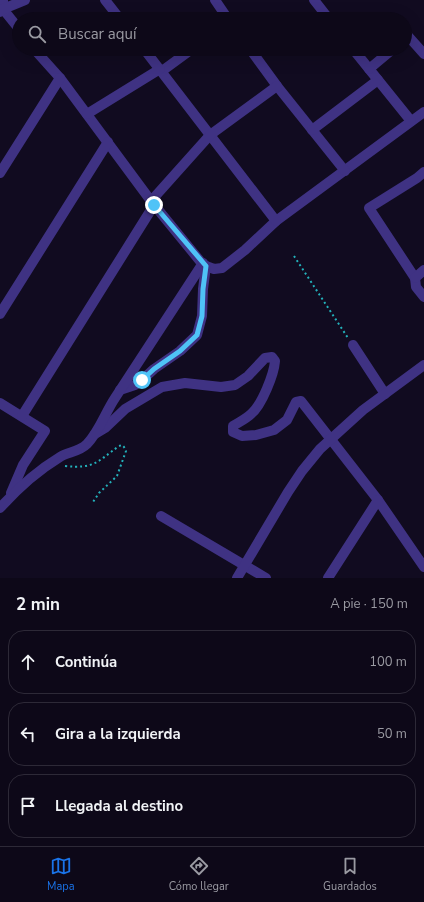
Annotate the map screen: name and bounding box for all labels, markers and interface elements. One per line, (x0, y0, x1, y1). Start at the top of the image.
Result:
search box (12, 12, 412, 56)
icon: search (26, 23, 48, 45)
text: Buscar aquí (58, 24, 136, 44)
route end (145, 196, 163, 214)
route start (133, 371, 151, 389)
text: 2 min (16, 593, 60, 616)
text: A pie · 150 m (330, 595, 408, 613)
icon: ahead (17, 651, 39, 673)
text: Continúa (55, 652, 117, 672)
text: 100 m (369, 653, 407, 671)
icon: left (17, 723, 39, 745)
text: Gira a la izquierda (55, 724, 181, 744)
text: 50 m (377, 725, 407, 743)
icon: arrive (17, 795, 39, 817)
text: Llegada al destino (55, 796, 183, 816)
tab: Mapa (47, 855, 75, 894)
tab: Cómo llegar (169, 855, 229, 894)
tab: Guardados (323, 855, 377, 894)

